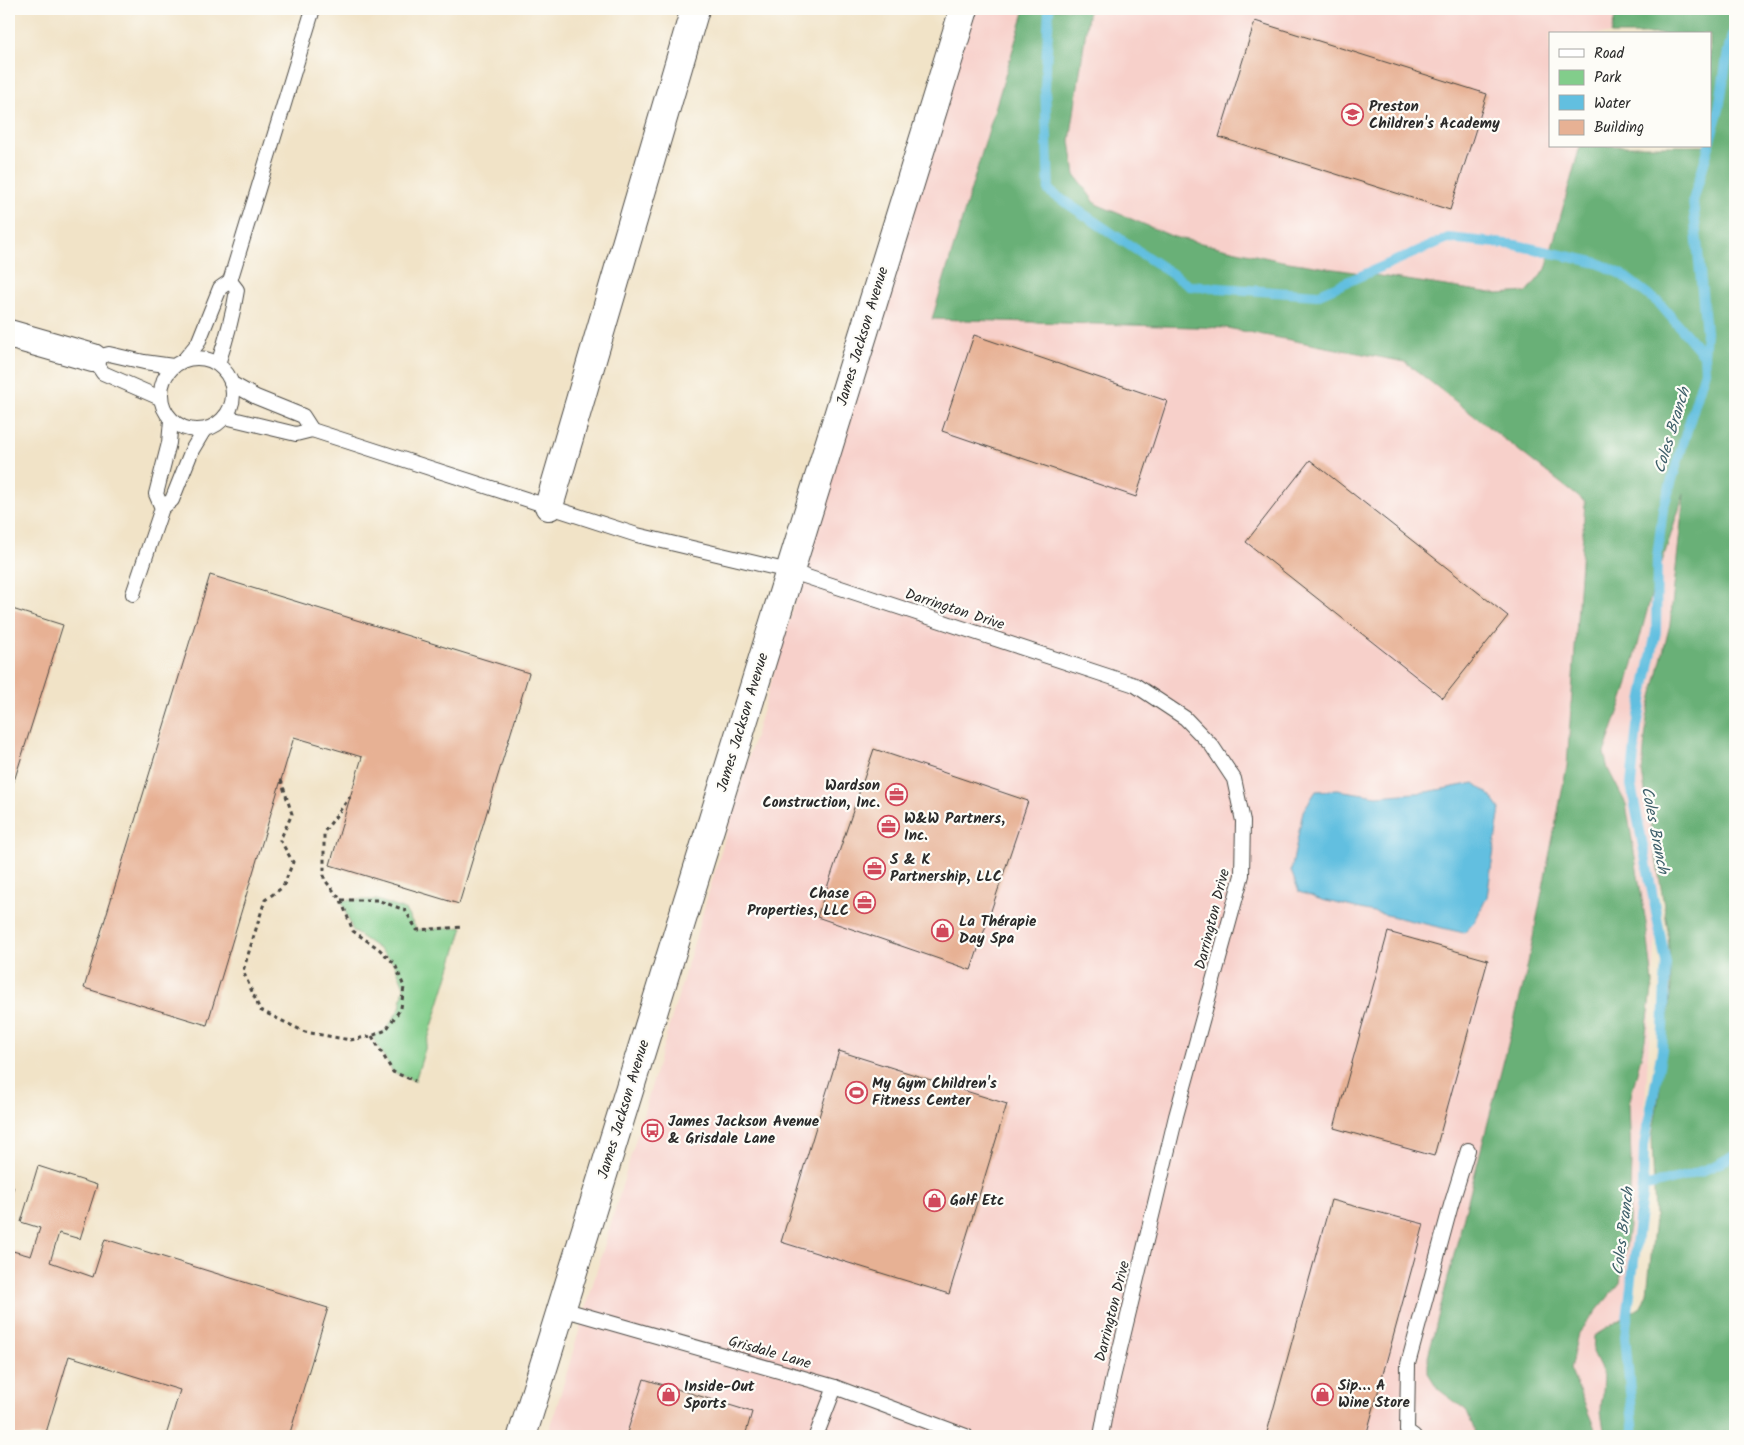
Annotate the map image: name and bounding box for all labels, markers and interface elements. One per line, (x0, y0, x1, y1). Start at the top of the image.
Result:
legend (1549, 32, 1712, 148)
text: Road (1594, 42, 1625, 66)
text: Park (1594, 66, 1622, 90)
text: Water (1594, 92, 1631, 116)
place label: Preston Children's Academy (1369, 95, 1500, 136)
school or university icon: Preston Children's Academy (1341, 103, 1365, 127)
text: Building (1594, 116, 1644, 140)
street label: James Jackson Avenue (830, 264, 896, 409)
water label: Coles Branch (1648, 383, 1698, 476)
street label: Darrington Drive (902, 583, 1008, 637)
street label: James Jackson Avenue (710, 650, 776, 795)
place label: Wardson Construction, Inc. (762, 774, 880, 815)
office icon: Wardson Construction, Inc. (884, 782, 908, 806)
water label: Coles Branch (1634, 785, 1676, 877)
place label: W&W Partners, Inc. (904, 807, 1005, 848)
office icon: W&W Partners, Inc. (876, 815, 900, 839)
place label: S & K Partnership, LLC (890, 848, 1002, 889)
office icon: S & K Partnership, LLC (862, 856, 886, 880)
street label: Darrington Drive (1189, 866, 1237, 972)
place label: Chase Properties, LLC (747, 882, 850, 923)
office icon: Chase Properties, LLC (853, 890, 877, 914)
place label: La Thérapie Day Spa (959, 910, 1037, 951)
shop icon: La Thérapie Day Spa (931, 918, 955, 942)
street label: James Jackson Avenue (591, 1037, 657, 1182)
place label: My Gym Children's Fitness Center (872, 1072, 997, 1113)
sports icon: My Gym Children's Fitness Center (844, 1080, 868, 1104)
place label: James Jackson Avenue & Grisdale Lane (668, 1110, 820, 1151)
bus stop icon: James Jackson Avenue & Grisdale Lane (640, 1118, 664, 1142)
water label: Coles Branch (1606, 1184, 1641, 1277)
shop icon: Golf Etc (922, 1188, 946, 1212)
place label: Golf Etc (950, 1189, 1004, 1213)
street label: Darrington Drive (1089, 1258, 1137, 1364)
street label: Grisdale Lane (726, 1330, 814, 1376)
place label: Sip… A Wine Store (1338, 1374, 1410, 1415)
place label: Inside-Out Sports (684, 1375, 755, 1416)
shop icon: Sip… A Wine Store (1310, 1382, 1334, 1406)
shop icon: Inside-Out Sports (656, 1383, 680, 1407)

